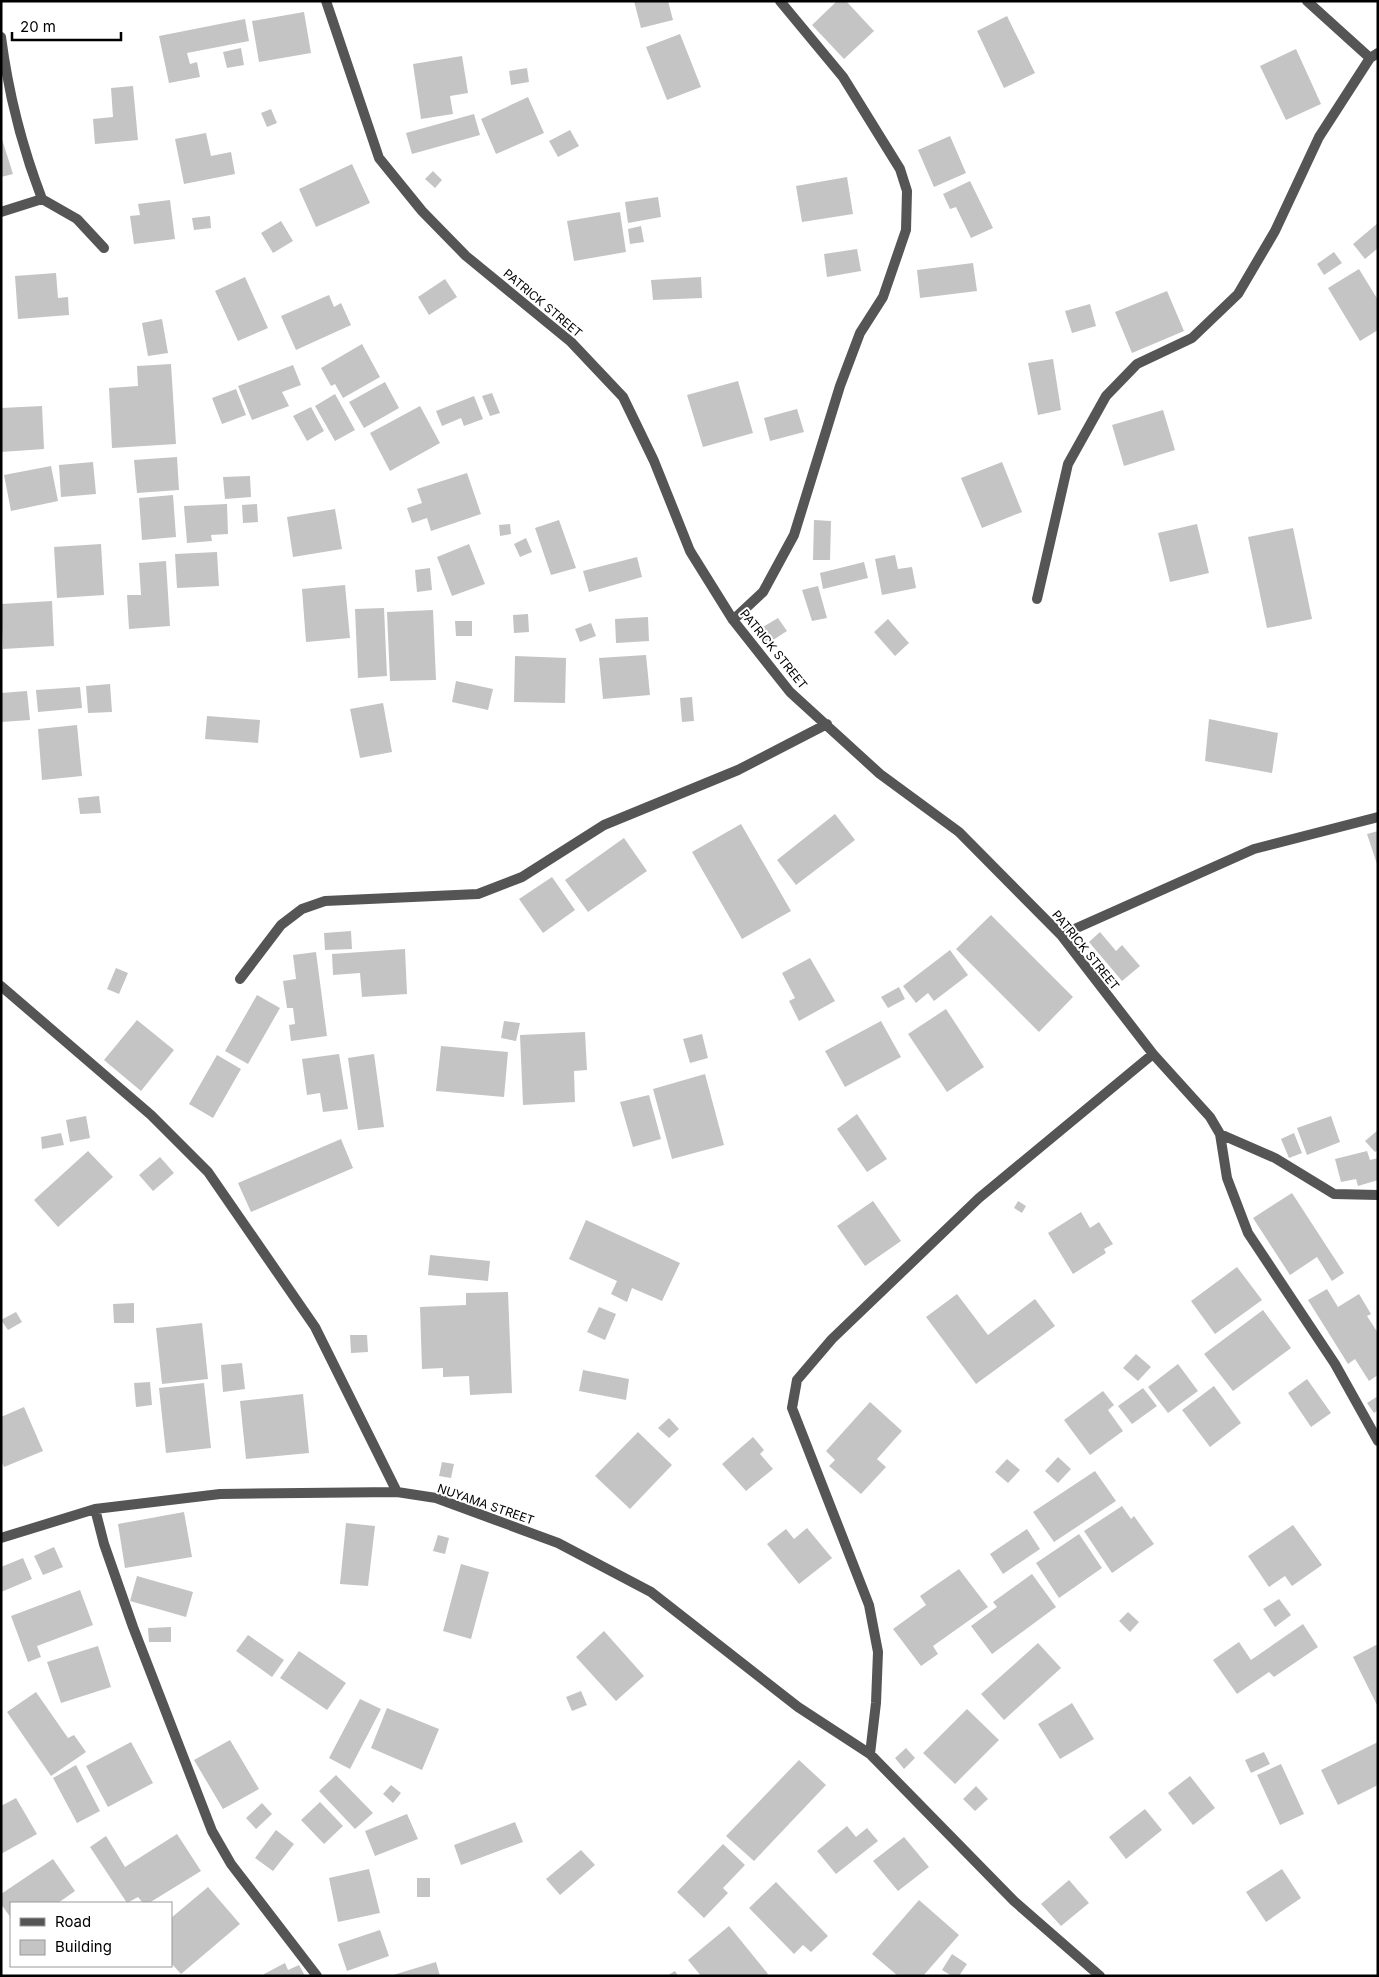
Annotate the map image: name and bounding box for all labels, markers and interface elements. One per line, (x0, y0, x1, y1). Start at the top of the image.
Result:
scale bar (12, 10, 121, 42)
text: 20 m (20, 17, 56, 36)
street label: PATRICK STREET (501, 266, 586, 340)
street label: PATRICK STREET (737, 606, 811, 692)
street label: PATRICK STREET (1049, 907, 1123, 993)
street label: NUYAMA STREET (436, 1480, 537, 1528)
legend (10, 1902, 172, 1967)
text: Road (55, 1912, 91, 1931)
text: Building (55, 1937, 112, 1956)

